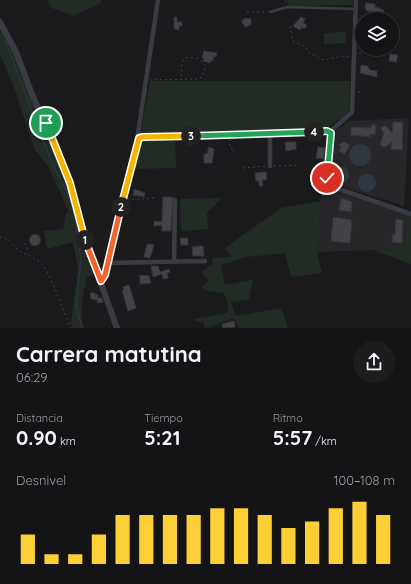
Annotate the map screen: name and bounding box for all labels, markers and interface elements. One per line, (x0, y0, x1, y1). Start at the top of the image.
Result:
map controls (355, 12, 399, 56)
button: layers (355, 12, 399, 56)
pin (29, 106, 63, 140)
icon: arrive (35, 112, 57, 134)
pin: 4 (304, 122, 324, 142)
text: 4 (311, 125, 317, 139)
pin: 3 (181, 126, 201, 146)
text: 3 (188, 129, 194, 143)
pin (310, 161, 344, 195)
icon: check (316, 167, 338, 189)
pin: 2 (111, 197, 131, 217)
text: 2 (118, 200, 124, 214)
pin: 1 (75, 230, 95, 250)
text: 1 (83, 233, 87, 247)
text: Carrera matutina (16, 340, 202, 368)
button: share (353, 341, 395, 383)
text: 06:29 (16, 369, 48, 385)
text: Distancia (16, 411, 63, 425)
text: Tiempo (144, 411, 183, 425)
text: Ritmo (273, 411, 303, 425)
text: 0.90 (16, 425, 57, 450)
text: 5:21 (144, 425, 180, 450)
text: 5:57 (273, 425, 312, 450)
text: km (57, 434, 76, 448)
text: /km (312, 434, 337, 448)
text: Desnivel (16, 472, 66, 488)
text: 100–108 m (334, 472, 395, 488)

